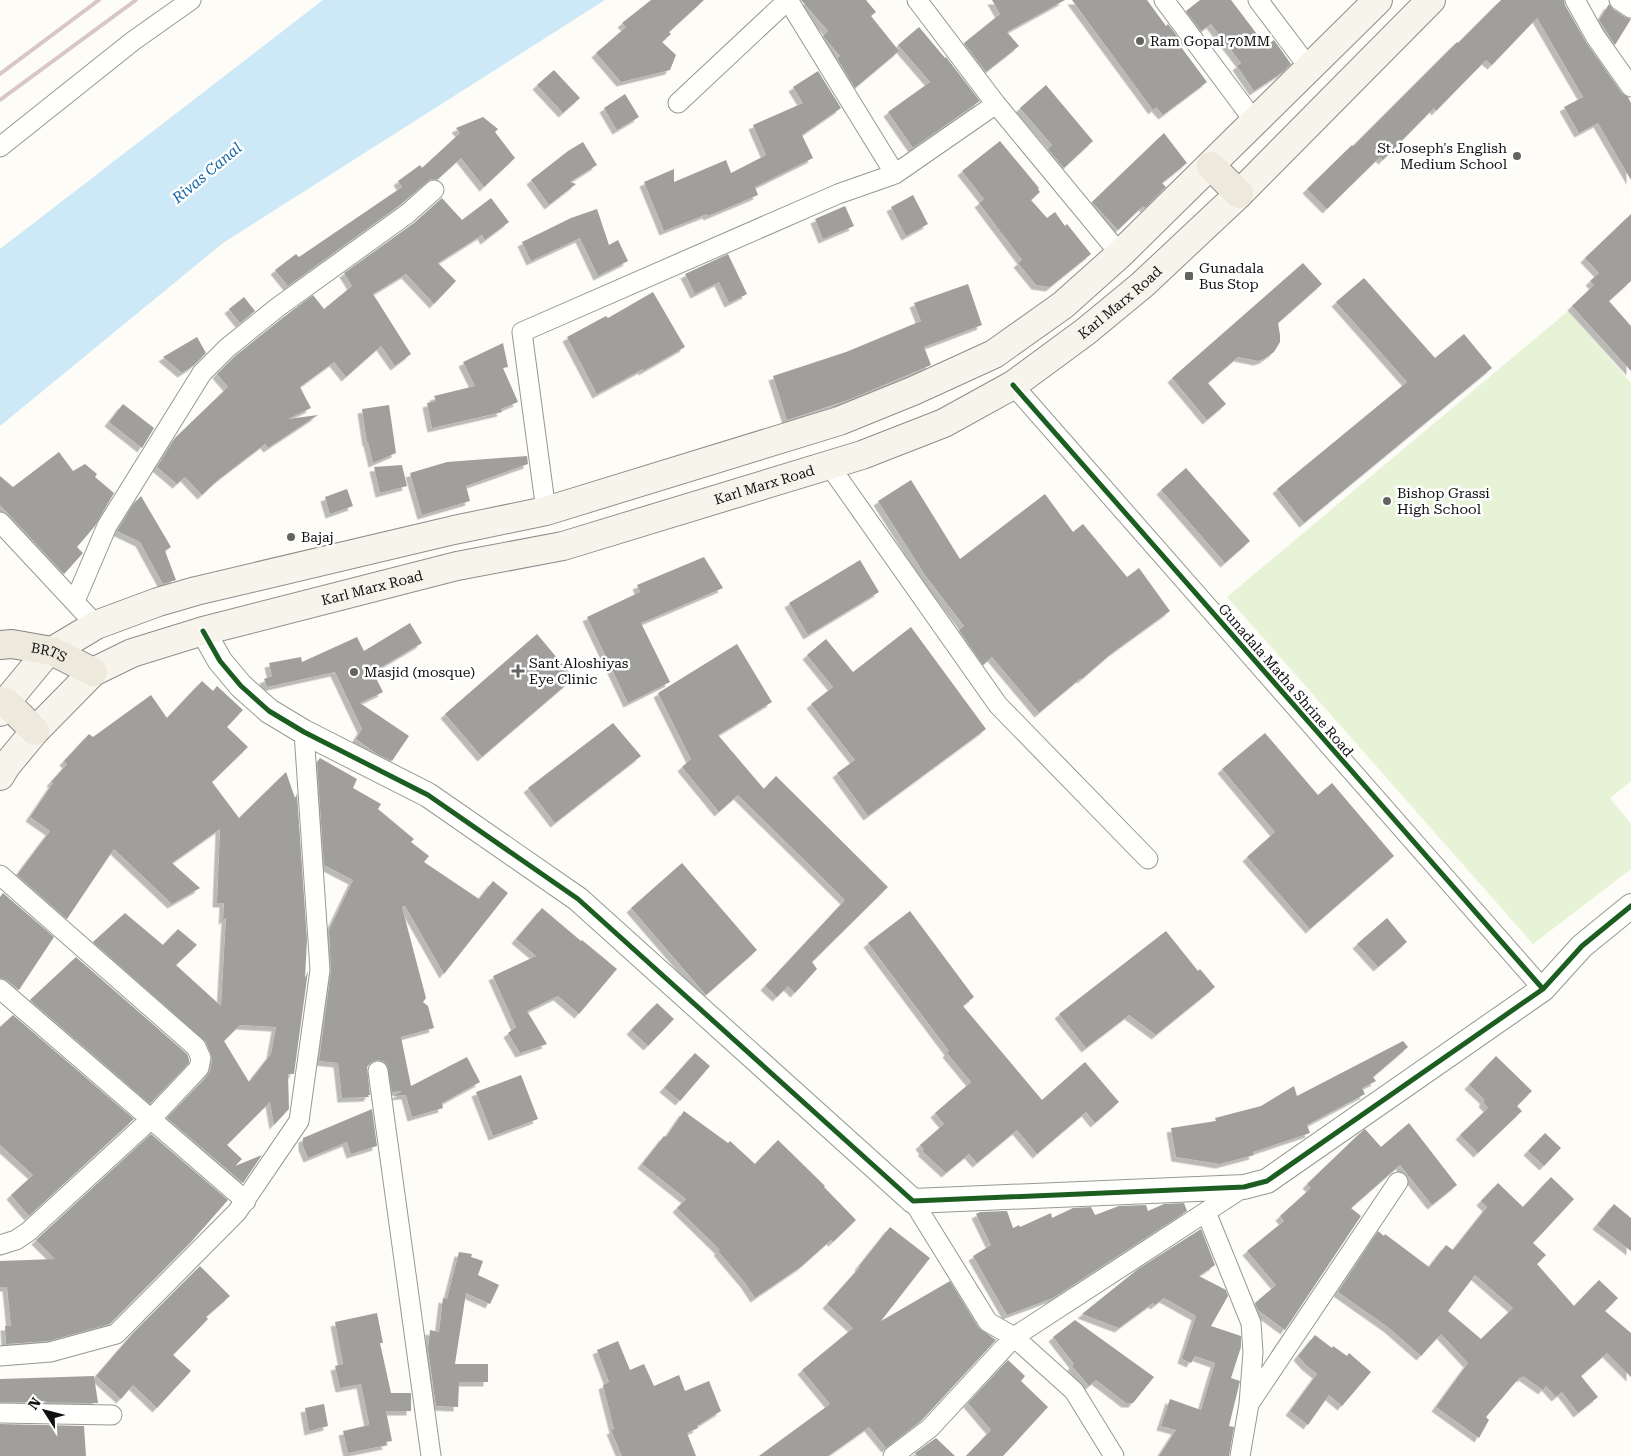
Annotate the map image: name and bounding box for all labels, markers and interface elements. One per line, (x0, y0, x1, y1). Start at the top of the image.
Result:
place label: Ram Gopal 70MM (1150, 33, 1270, 49)
marker: Ram Gopal 70MM (1134, 35, 1146, 47)
water label: Rivas Canal (168, 139, 246, 208)
place label: St.Joseph's English Medium School (1377, 140, 1508, 172)
marker: St.Joseph's English Medium School (1511, 150, 1523, 162)
place label: Gunadala Bus Stop (1199, 260, 1264, 292)
street label: Karl Marx Road (1075, 263, 1165, 342)
marker: Gunadala Bus Stop (1183, 270, 1195, 282)
street label: Karl Marx Road (712, 462, 816, 508)
place label: Bishop Grassi High School (1397, 485, 1490, 517)
marker: Bishop Grassi High School (1381, 495, 1393, 507)
place label: Bajaj (301, 529, 334, 545)
marker: Bajaj (285, 531, 297, 543)
street label: Karl Marx Road (320, 567, 424, 608)
street label: Gunadala Matha Shrine Road (1215, 600, 1357, 760)
street label: BRTS (30, 639, 70, 665)
place label: Sant Aloshiyas Eye Clinic (529, 655, 629, 687)
place label: Masjid (mosque) (364, 664, 475, 680)
marker: Sant Aloshiyas Eye Clinic (511, 664, 525, 678)
marker: Masjid (mosque) (348, 666, 360, 678)
north arrow (20, 1386, 70, 1436)
text: N (25, 1394, 44, 1412)

